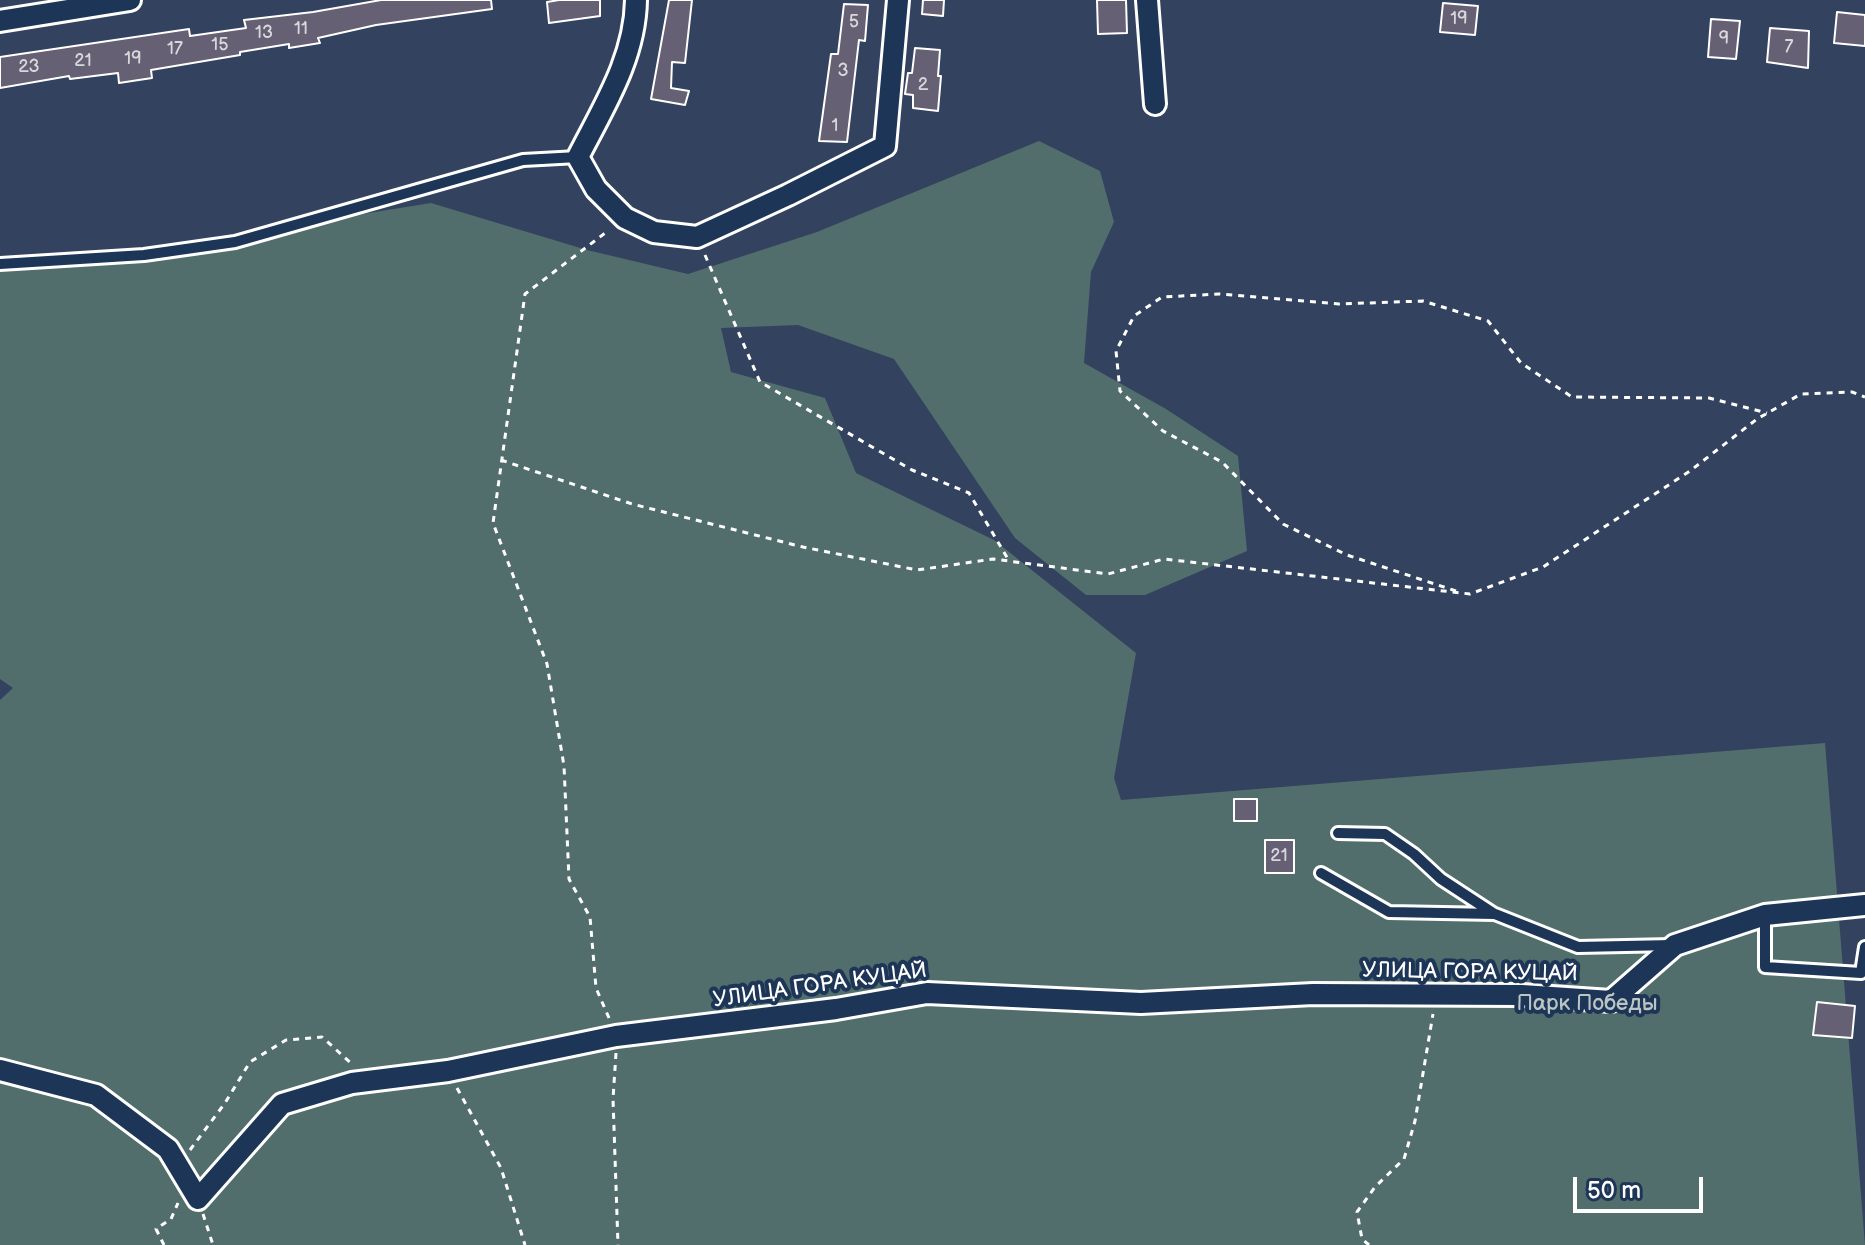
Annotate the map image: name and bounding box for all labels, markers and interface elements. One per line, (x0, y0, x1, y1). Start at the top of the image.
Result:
house number: 19 (1450, 8, 1468, 30)
house number: 5 (849, 11, 859, 33)
house number: 11 (294, 18, 308, 40)
house number: 13 (255, 22, 273, 44)
house number: 9 (1719, 28, 1729, 50)
house number: 15 (211, 34, 229, 56)
house number: 7 (1785, 36, 1793, 58)
house number: 17 (167, 38, 183, 60)
house number: 19 (124, 48, 142, 70)
house number: 21 (74, 50, 92, 72)
house number: 23 (18, 56, 40, 78)
house number: 3 (837, 60, 849, 82)
house number: 2 (918, 74, 928, 96)
house number: 1 (832, 115, 838, 137)
house number: 21 (1270, 845, 1288, 867)
street label: УЛИЦА ГОРА КУЦАЙ (711, 958, 929, 1014)
street label: УЛИЦА ГОРА КУЦАЙ (1362, 958, 1578, 988)
park label: Парк Победы (1517, 991, 1657, 1017)
scale bar (1577, 1161, 1707, 1211)
text: 50 m (1587, 1176, 1641, 1205)

